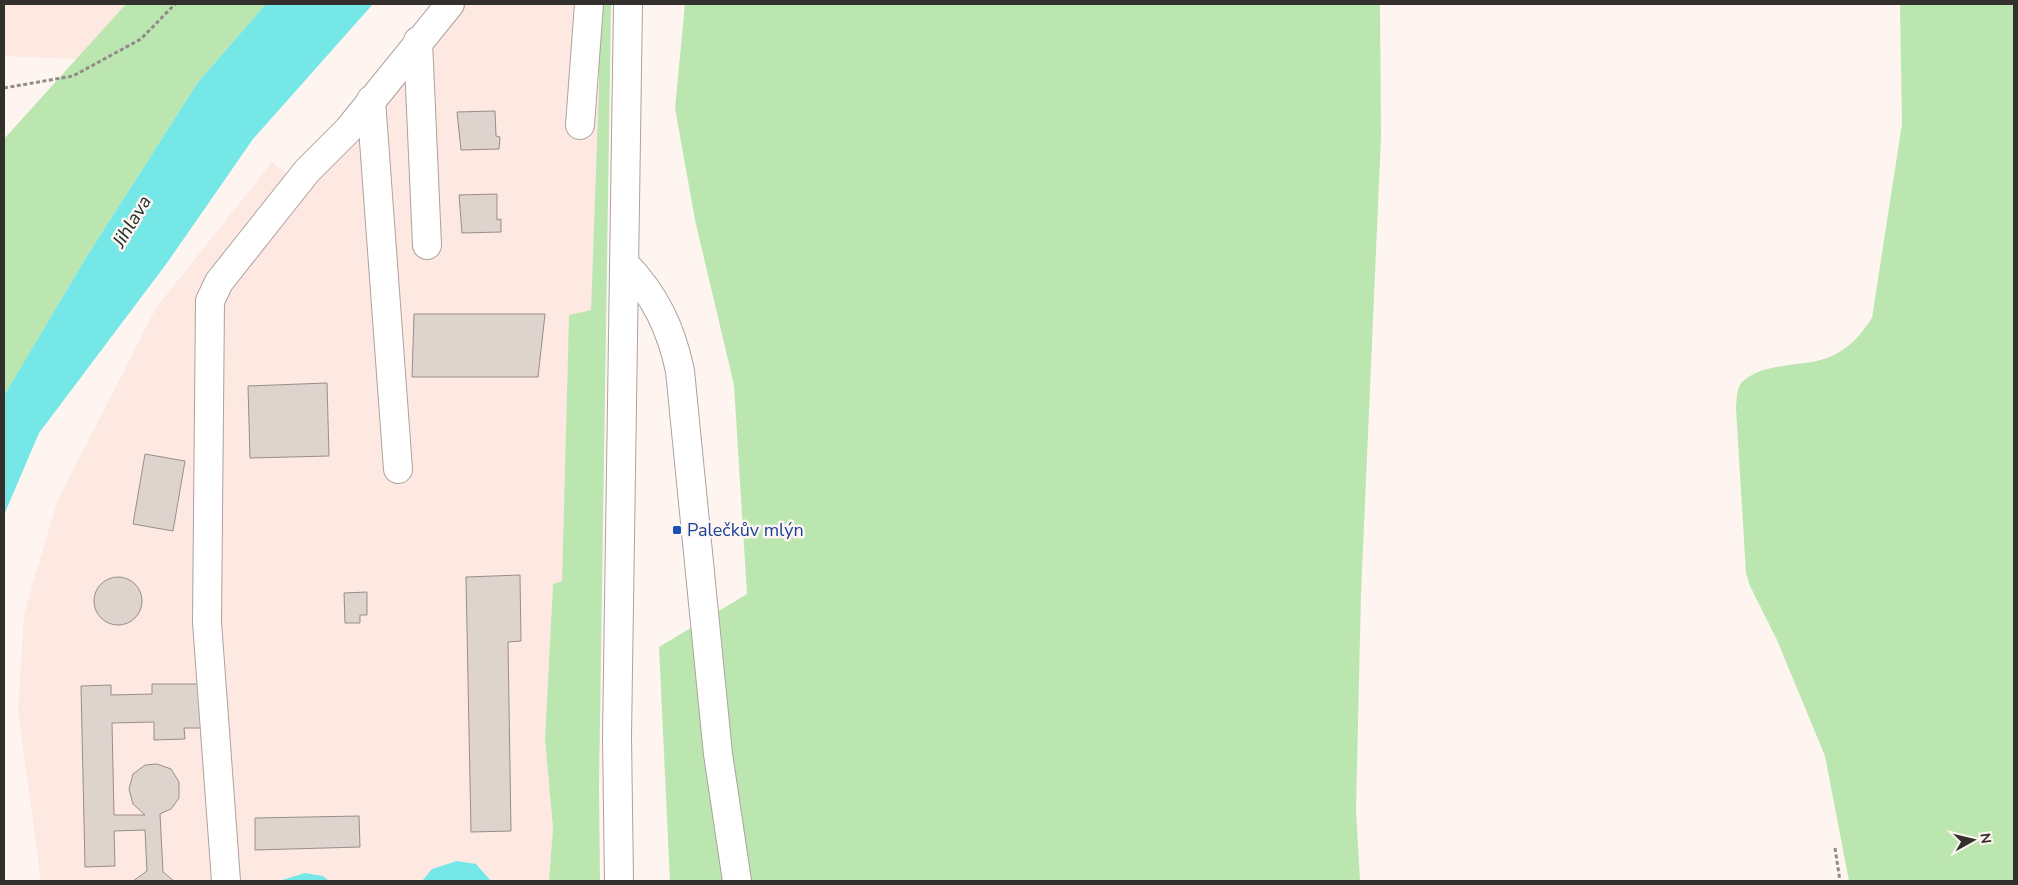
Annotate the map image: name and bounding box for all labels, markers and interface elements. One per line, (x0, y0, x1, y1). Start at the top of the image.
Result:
water label: Jihlava (106, 191, 158, 253)
place label: Palečkův mlýn (687, 518, 804, 542)
marker: Palečkův mlýn (671, 524, 683, 536)
north arrow (1948, 815, 1998, 865)
text: N (1975, 832, 1996, 845)

